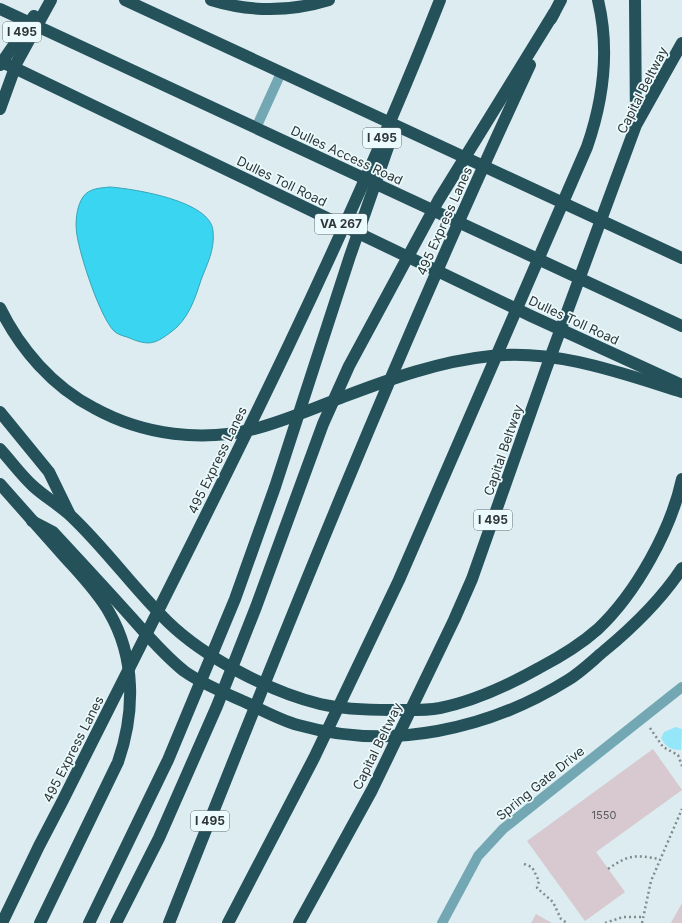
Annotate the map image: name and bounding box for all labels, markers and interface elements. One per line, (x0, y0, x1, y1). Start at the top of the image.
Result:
road number: I 495 (3, 22, 41, 42)
street label: Capital Beltway (613, 44, 671, 136)
street label: Dulles Access Road (289, 122, 405, 188)
road number: I 495 (363, 128, 401, 148)
street label: Dulles Toll Road (234, 152, 330, 210)
street label: 495 Express Lanes (413, 164, 475, 278)
road number: VA 267 (315, 214, 367, 234)
street label: Dulles Toll Road (526, 292, 622, 348)
street label: Capital Beltway (480, 402, 526, 498)
street label: 495 Express Lanes (184, 404, 250, 516)
road number: I 495 (474, 510, 512, 530)
street label: 495 Express Lanes (39, 693, 107, 805)
street label: Capital Beltway (349, 700, 405, 792)
street label: Spring Gate Drive (493, 743, 587, 823)
house number: 1550 (592, 808, 616, 822)
road number: I 495 (191, 811, 229, 831)

